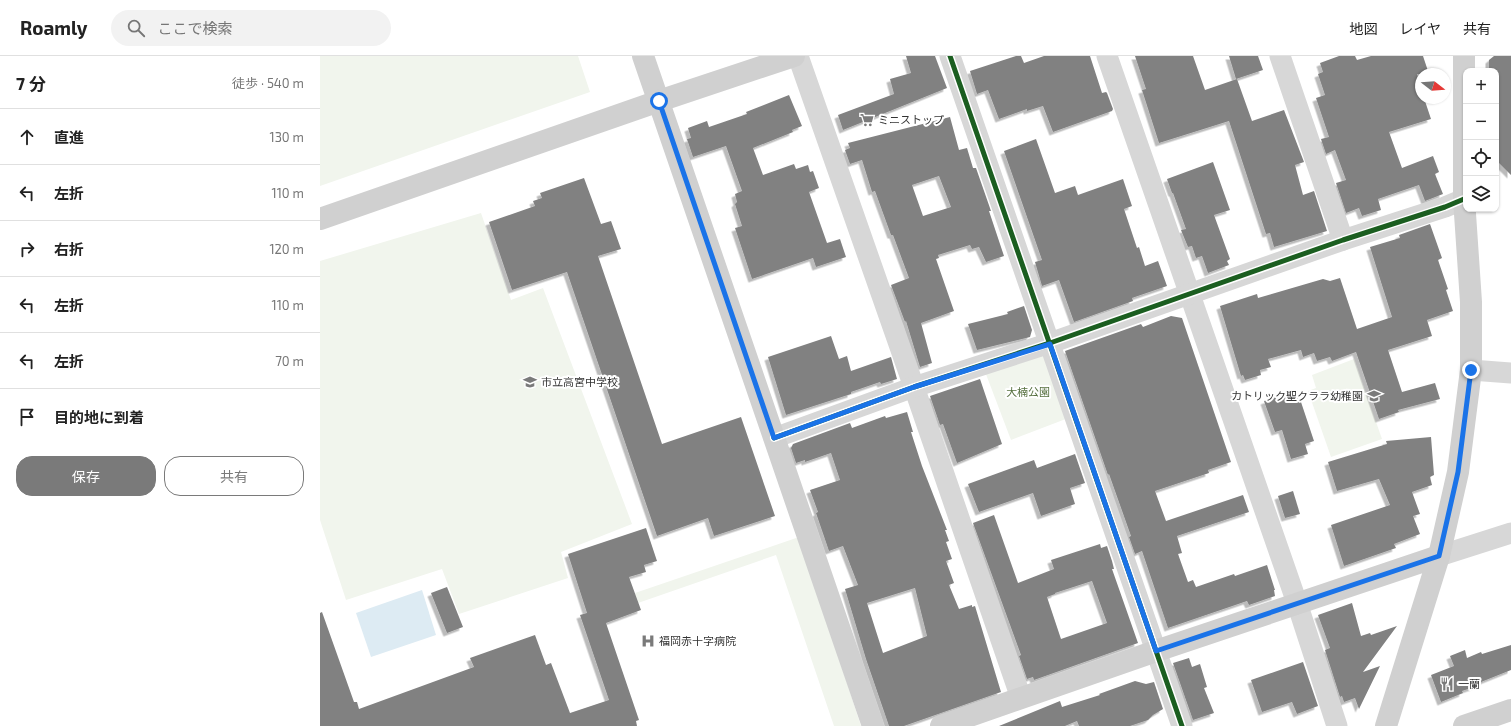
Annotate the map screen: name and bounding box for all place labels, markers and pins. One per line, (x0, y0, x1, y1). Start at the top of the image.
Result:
supermarket icon: ミニストップ (859, 112, 875, 128)
place label: ミニストップ (878, 113, 944, 126)
school or university icon: 市立高宮中学校 (522, 374, 538, 390)
place label: 市立高宮中学校 (541, 375, 618, 388)
school or university icon: カトリック聖クララ幼稚園 (1366, 388, 1382, 404)
place label: カトリック聖クララ幼稚園 (1231, 389, 1363, 402)
hospital icon: 福岡赤十字病院 (640, 633, 656, 649)
place label: 福岡赤十字病院 (659, 634, 736, 647)
restaurant icon: 一蘭 (1439, 676, 1455, 692)
place label: 一蘭 (1458, 677, 1480, 690)

